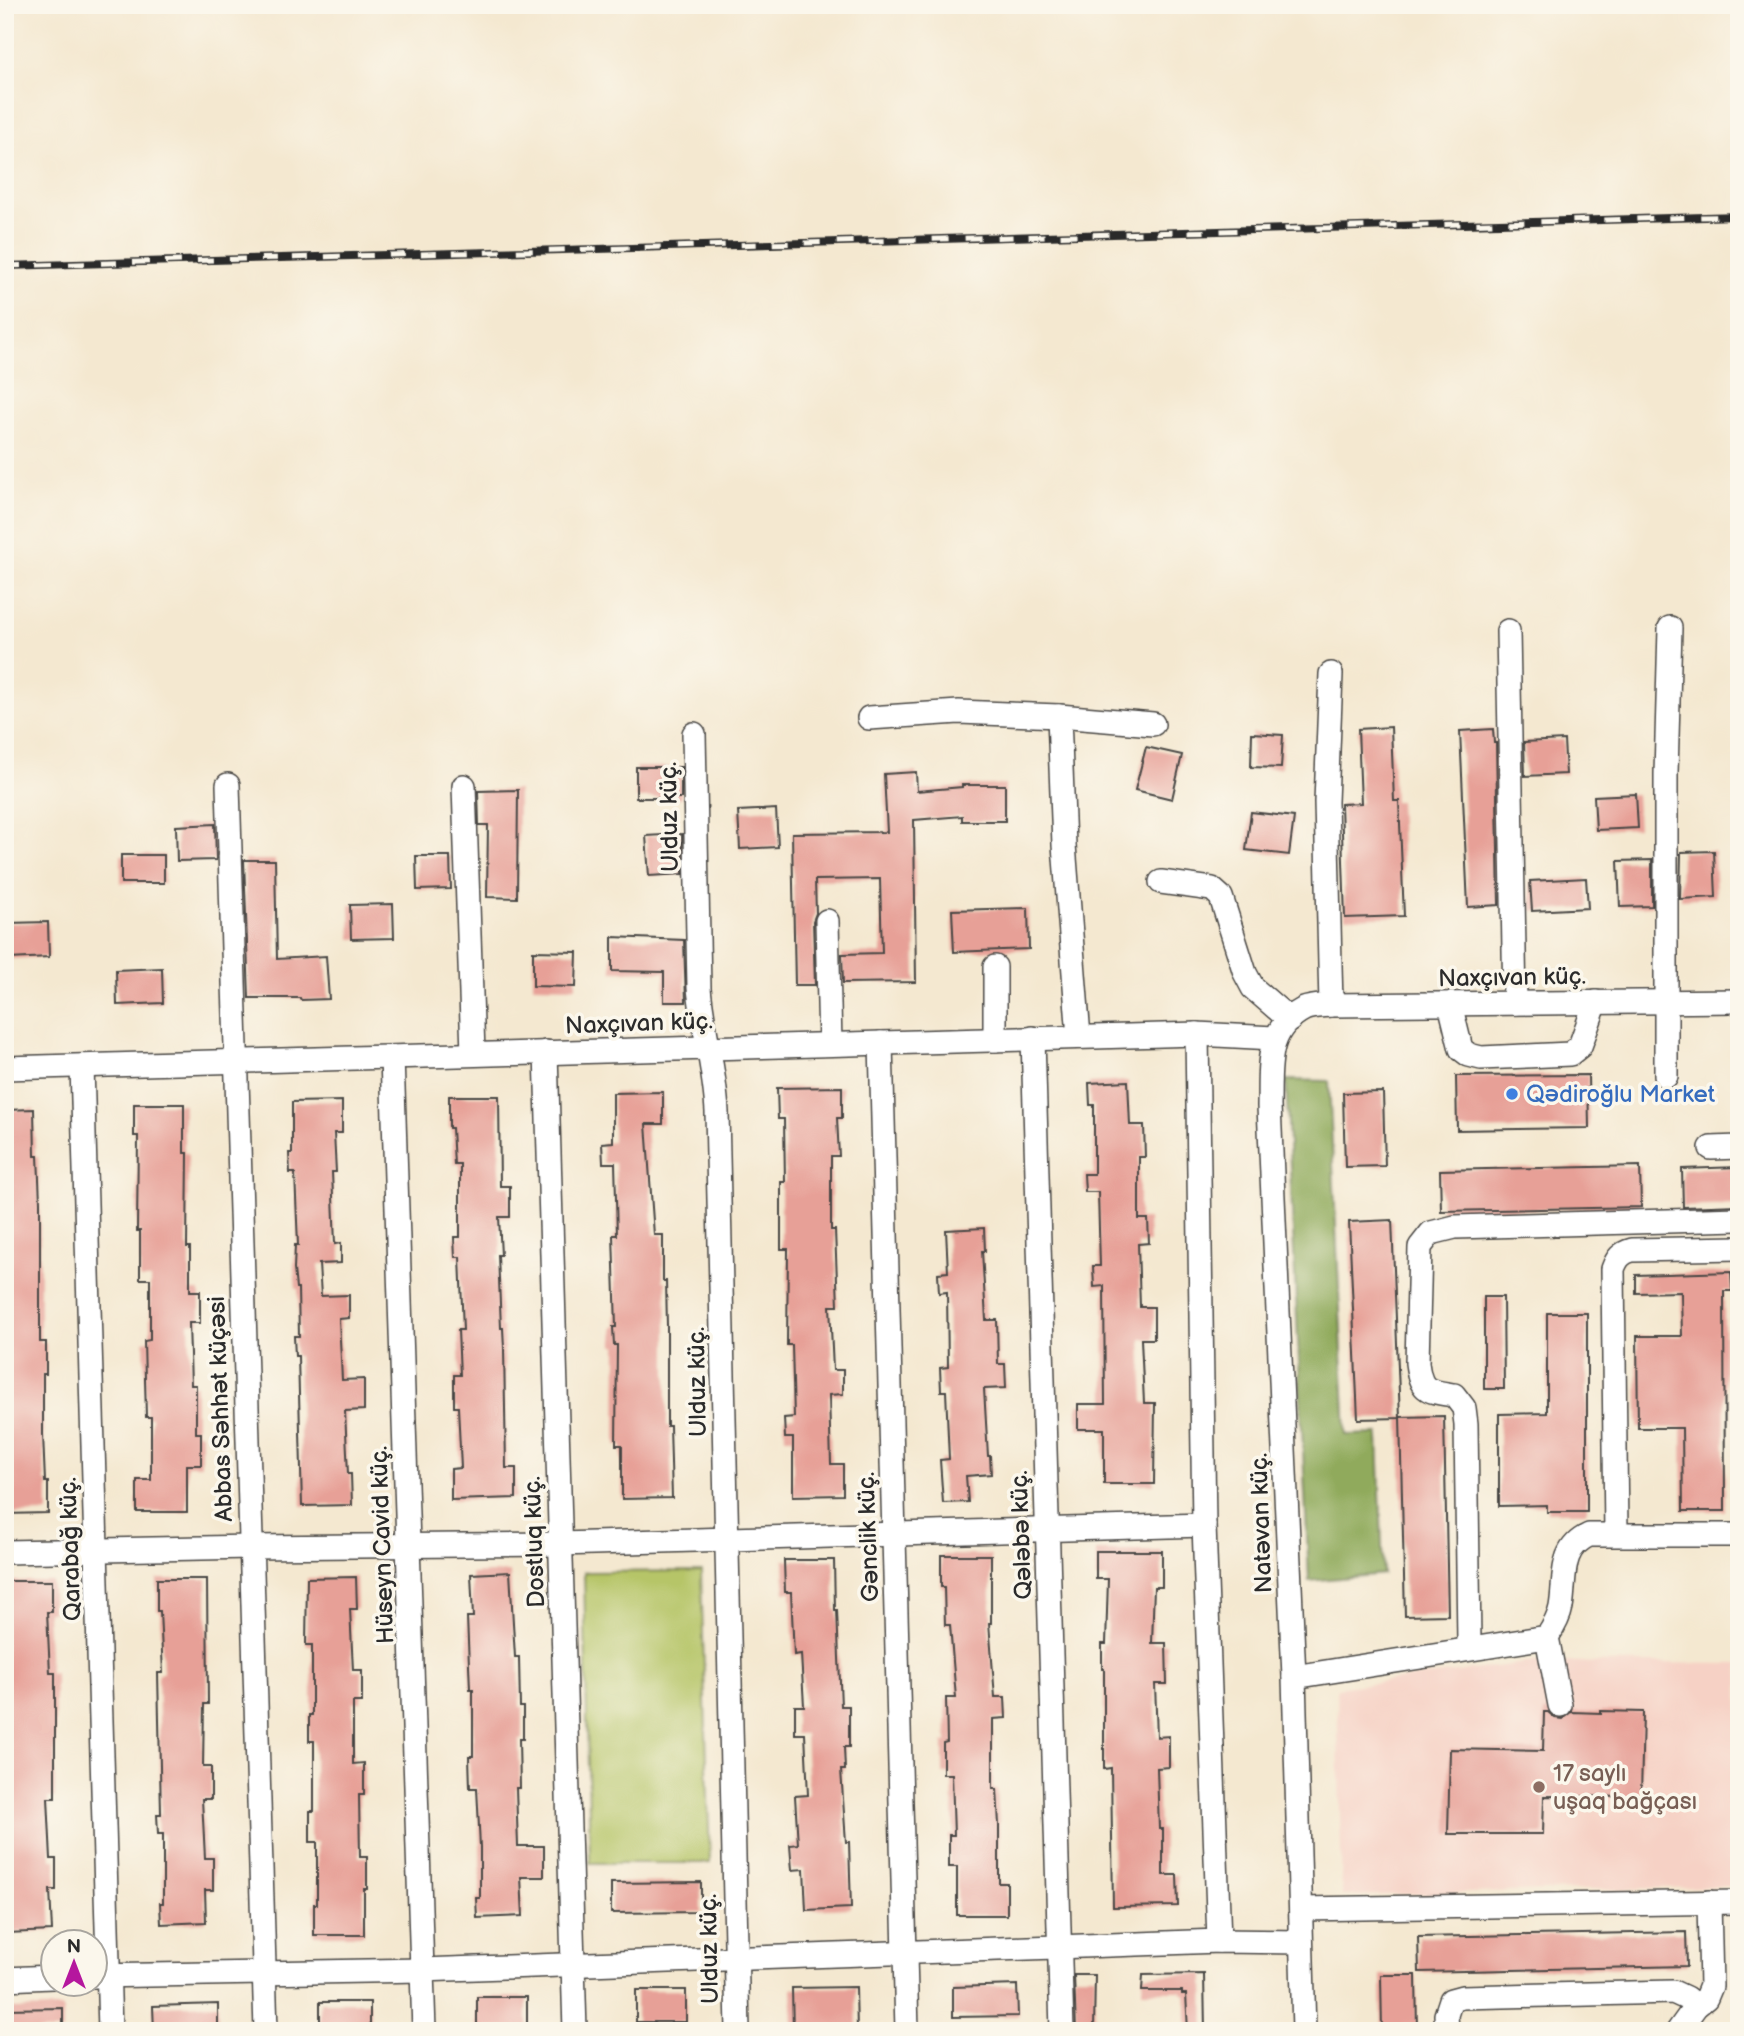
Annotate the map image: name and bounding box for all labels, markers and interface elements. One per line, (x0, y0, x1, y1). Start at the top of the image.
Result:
street label: Ulduz küç. (654, 762, 685, 872)
street label: Naxçıvan küç. (1438, 962, 1586, 993)
street label: Naxçıvan küç. (565, 1006, 713, 1041)
place label: Qədiroğlu Market (1526, 1080, 1716, 1109)
marker: Qədiroğlu Market (1504, 1086, 1520, 1102)
street label: Abbas Səhhət küçəsi (202, 1296, 239, 1522)
street label: Ulduz küç. (682, 1327, 713, 1437)
street label: Hüseyn Cavid küç. (365, 1445, 400, 1645)
street label: Natəvan küç. (1245, 1452, 1278, 1594)
street label: Qələbə küç. (1005, 1470, 1038, 1600)
street label: Gənclik küç. (852, 1471, 885, 1603)
street label: Dostluq küç. (518, 1476, 551, 1608)
street label: Qarabağ küç. (53, 1477, 88, 1621)
place label: 17 saylı uşaq bağçası (1553, 1759, 1697, 1816)
marker: 17 saylı uşaq bağçası (1531, 1779, 1547, 1795)
street label: Ulduz küç. (694, 1894, 725, 2004)
north arrow (38, 1927, 108, 1997)
text: N (67, 1936, 81, 1959)

